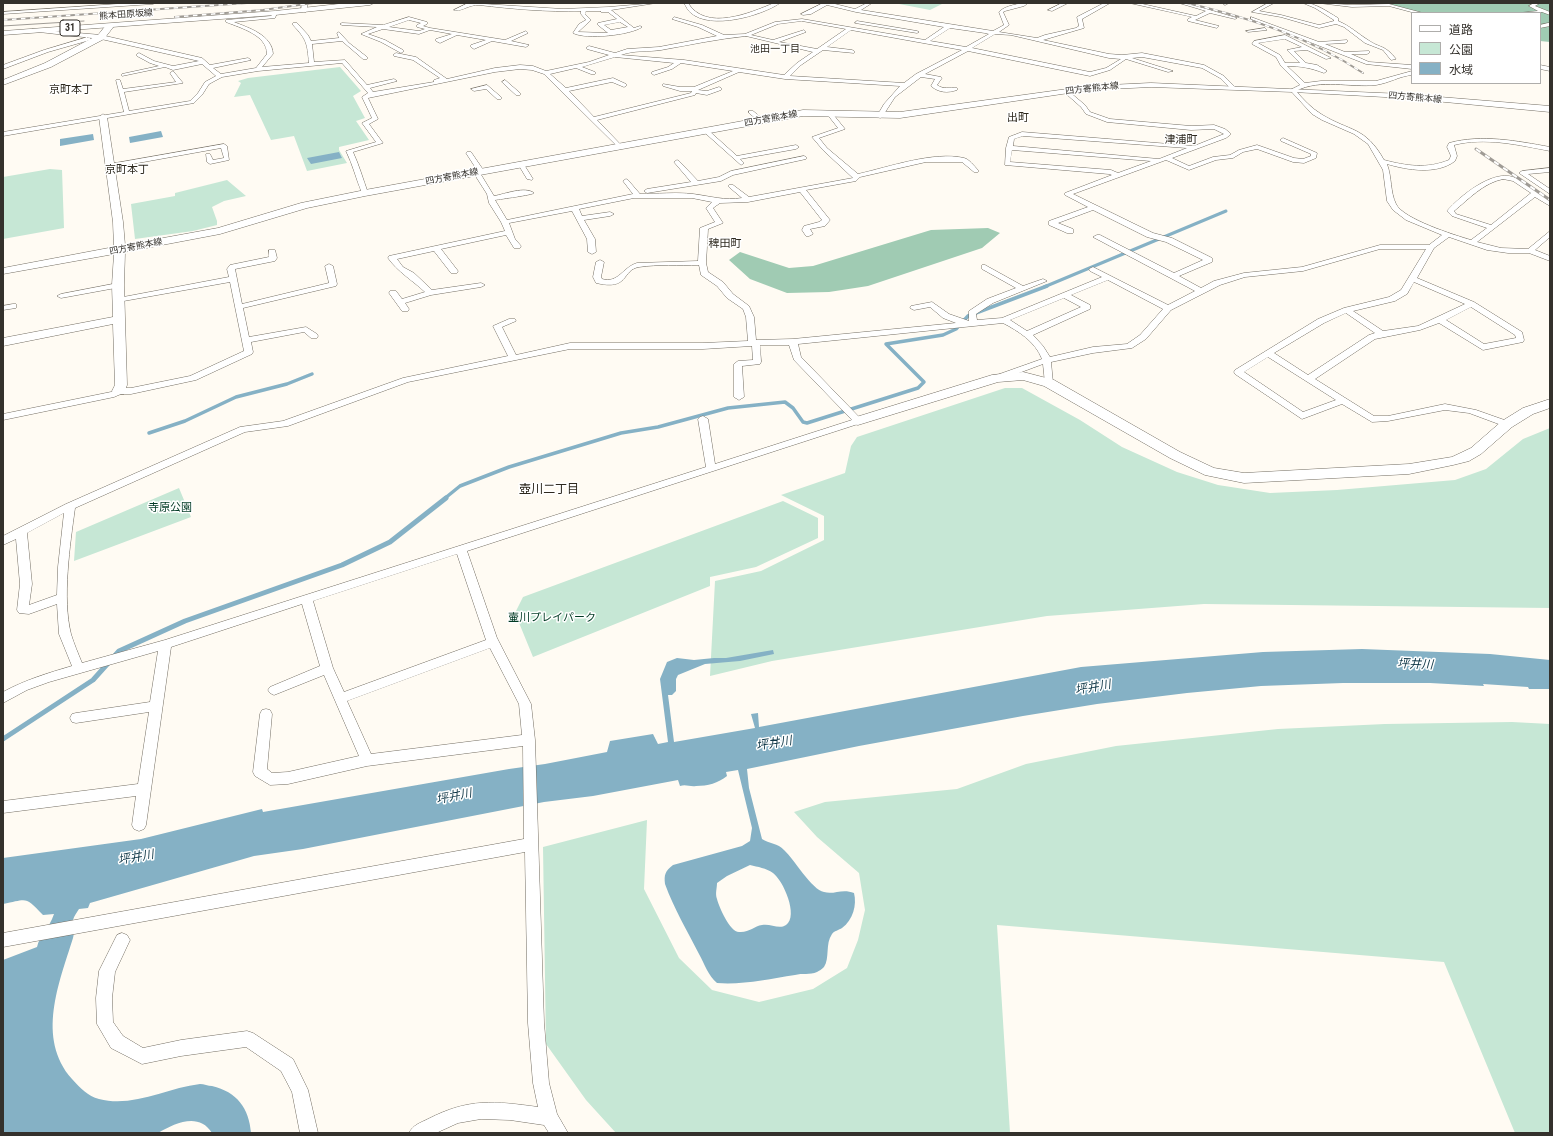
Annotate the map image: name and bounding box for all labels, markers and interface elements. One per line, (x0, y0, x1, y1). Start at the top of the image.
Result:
street label: 熊本田原坂線 (99, 8, 153, 22)
legend (1411, 12, 1541, 84)
road number: 31 (60, 20, 80, 36)
text: 道路 (1449, 23, 1473, 37)
district label: 池田一丁目 (750, 43, 800, 55)
text: 公園 (1449, 43, 1473, 57)
text: 水域 (1449, 63, 1473, 77)
street label: 四方寄熊本線 (1065, 81, 1119, 97)
district label: 京町本丁 (49, 83, 93, 97)
street label: 四方寄熊本線 (1388, 90, 1442, 106)
street label: 四方寄熊本線 (743, 109, 799, 129)
district label: 出町 (1007, 111, 1029, 125)
district label: 津浦町 (1165, 133, 1197, 147)
district label: 京町本丁 (105, 163, 149, 177)
street label: 四方寄熊本線 (424, 167, 480, 187)
street label: 四方寄熊本線 (108, 237, 164, 257)
district label: 稗田町 (709, 237, 741, 251)
district label: 壺川二丁目 (519, 483, 579, 497)
park label: 寺原公園 (148, 501, 192, 515)
park label: 壷川プレイパーク (508, 611, 596, 625)
water label: 坪井川 (1397, 657, 1433, 673)
water label: 坪井川 (1074, 678, 1112, 698)
water label: 坪井川 (755, 734, 793, 754)
water label: 坪井川 (435, 786, 473, 808)
water label: 坪井川 (117, 848, 155, 868)

